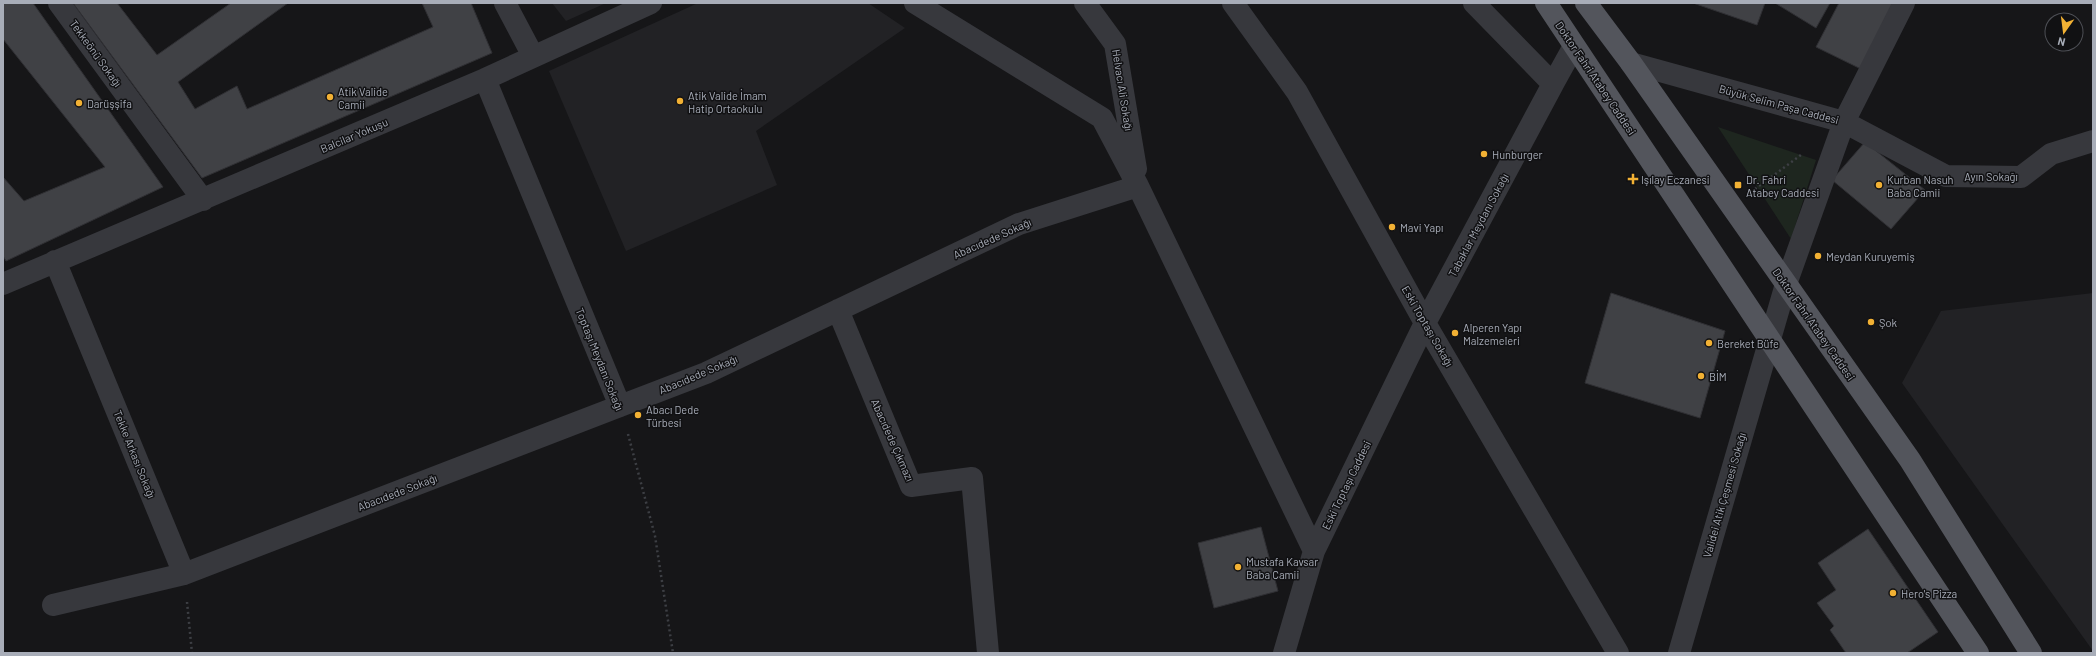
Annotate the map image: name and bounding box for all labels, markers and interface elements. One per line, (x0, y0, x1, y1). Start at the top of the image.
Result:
north arrow (2044, 12, 2084, 52)
street label: Tekkeönü Sokağı (67, 17, 125, 89)
street label: Doktor Fahri Atabey Caddesi (1553, 19, 1639, 137)
text: N (2056, 35, 2067, 49)
street label: Helvacı Ali Sokağı (1110, 48, 1136, 132)
street label: Büyük Selim Paşa Caddesi (1718, 82, 1841, 126)
place label: Atik Valide Camii (338, 85, 388, 111)
place label: Atik Valide İmam Hatip Ortaokulu (688, 88, 767, 115)
marker: Atik Valide Camii (325, 92, 335, 102)
marker: Atik Valide İmam Hatip Ortaokulu (675, 96, 685, 106)
place label: Darüşşifa (87, 97, 132, 110)
marker: Darüşşifa (74, 98, 84, 108)
street label: Balcilar Yokuşu (318, 115, 390, 155)
place label: Hunburger (1492, 148, 1543, 161)
marker: Hunburger (1479, 149, 1489, 159)
street label: Ayın Sokağı (1964, 170, 2018, 183)
street label: Tabaklar Meydanı Sokağı (1445, 171, 1511, 279)
place label: Işılay Eczanesi (1641, 173, 1710, 186)
place label: Dr. Fahri Atabey Caddesi (1746, 173, 1819, 199)
place label: Kurban Nasuh Baba Camii (1887, 173, 1954, 199)
marker: Işılay Eczanesi (1628, 174, 1638, 184)
marker: Dr. Fahri Atabey Caddesi (1733, 180, 1743, 190)
marker: Kurban Nasuh Baba Camii (1874, 180, 1884, 190)
street label: Abacıdede Sokağı (951, 215, 1033, 261)
place label: Mavi Yapı (1400, 221, 1443, 234)
marker: Mavi Yapı (1387, 222, 1397, 232)
place label: Meydan Kuruyemiş (1826, 250, 1915, 263)
marker: Meydan Kuruyemiş (1813, 251, 1823, 261)
street label: Doktor Fahri Atabey Caddesi (1770, 265, 1858, 383)
street label: Eski Toptaşı Sokağı (1400, 283, 1456, 369)
street label: Toptaşı Meydanı Sokağı (574, 306, 626, 412)
place label: Şok (1879, 316, 1897, 329)
marker: Şok (1866, 317, 1876, 327)
place label: Alperen Yapı Malzemeleri (1463, 321, 1522, 347)
marker: Alperen Yapı Malzemeleri (1450, 328, 1460, 338)
place label: Bereket Büfe (1717, 337, 1779, 350)
marker: Bereket Büfe (1704, 338, 1714, 348)
street label: Abacıdede Sokağı (657, 352, 739, 396)
place label: BİM (1709, 369, 1727, 383)
marker: BİM (1696, 371, 1706, 381)
street label: Abacıdede Çıkmazı (869, 397, 917, 483)
place label: Abacı Dede Türbesi (646, 403, 699, 429)
street label: Tekke Arkası Sokağı (111, 408, 159, 500)
marker: Abacı Dede Türbesi (633, 410, 643, 420)
street label: Validei Atik Çeşmesi Sokağı (1700, 431, 1748, 559)
street label: Eski Toptaşı Caddesi (1319, 438, 1373, 532)
street label: Abacıdede Sokağı (355, 471, 439, 513)
place label: Mustafa Kavsar Baba Camii (1246, 555, 1318, 581)
marker: Mustafa Kavsar Baba Camii (1233, 562, 1243, 572)
place label: Hero's Pizza (1901, 587, 1957, 600)
marker: Hero's Pizza (1888, 588, 1898, 598)

